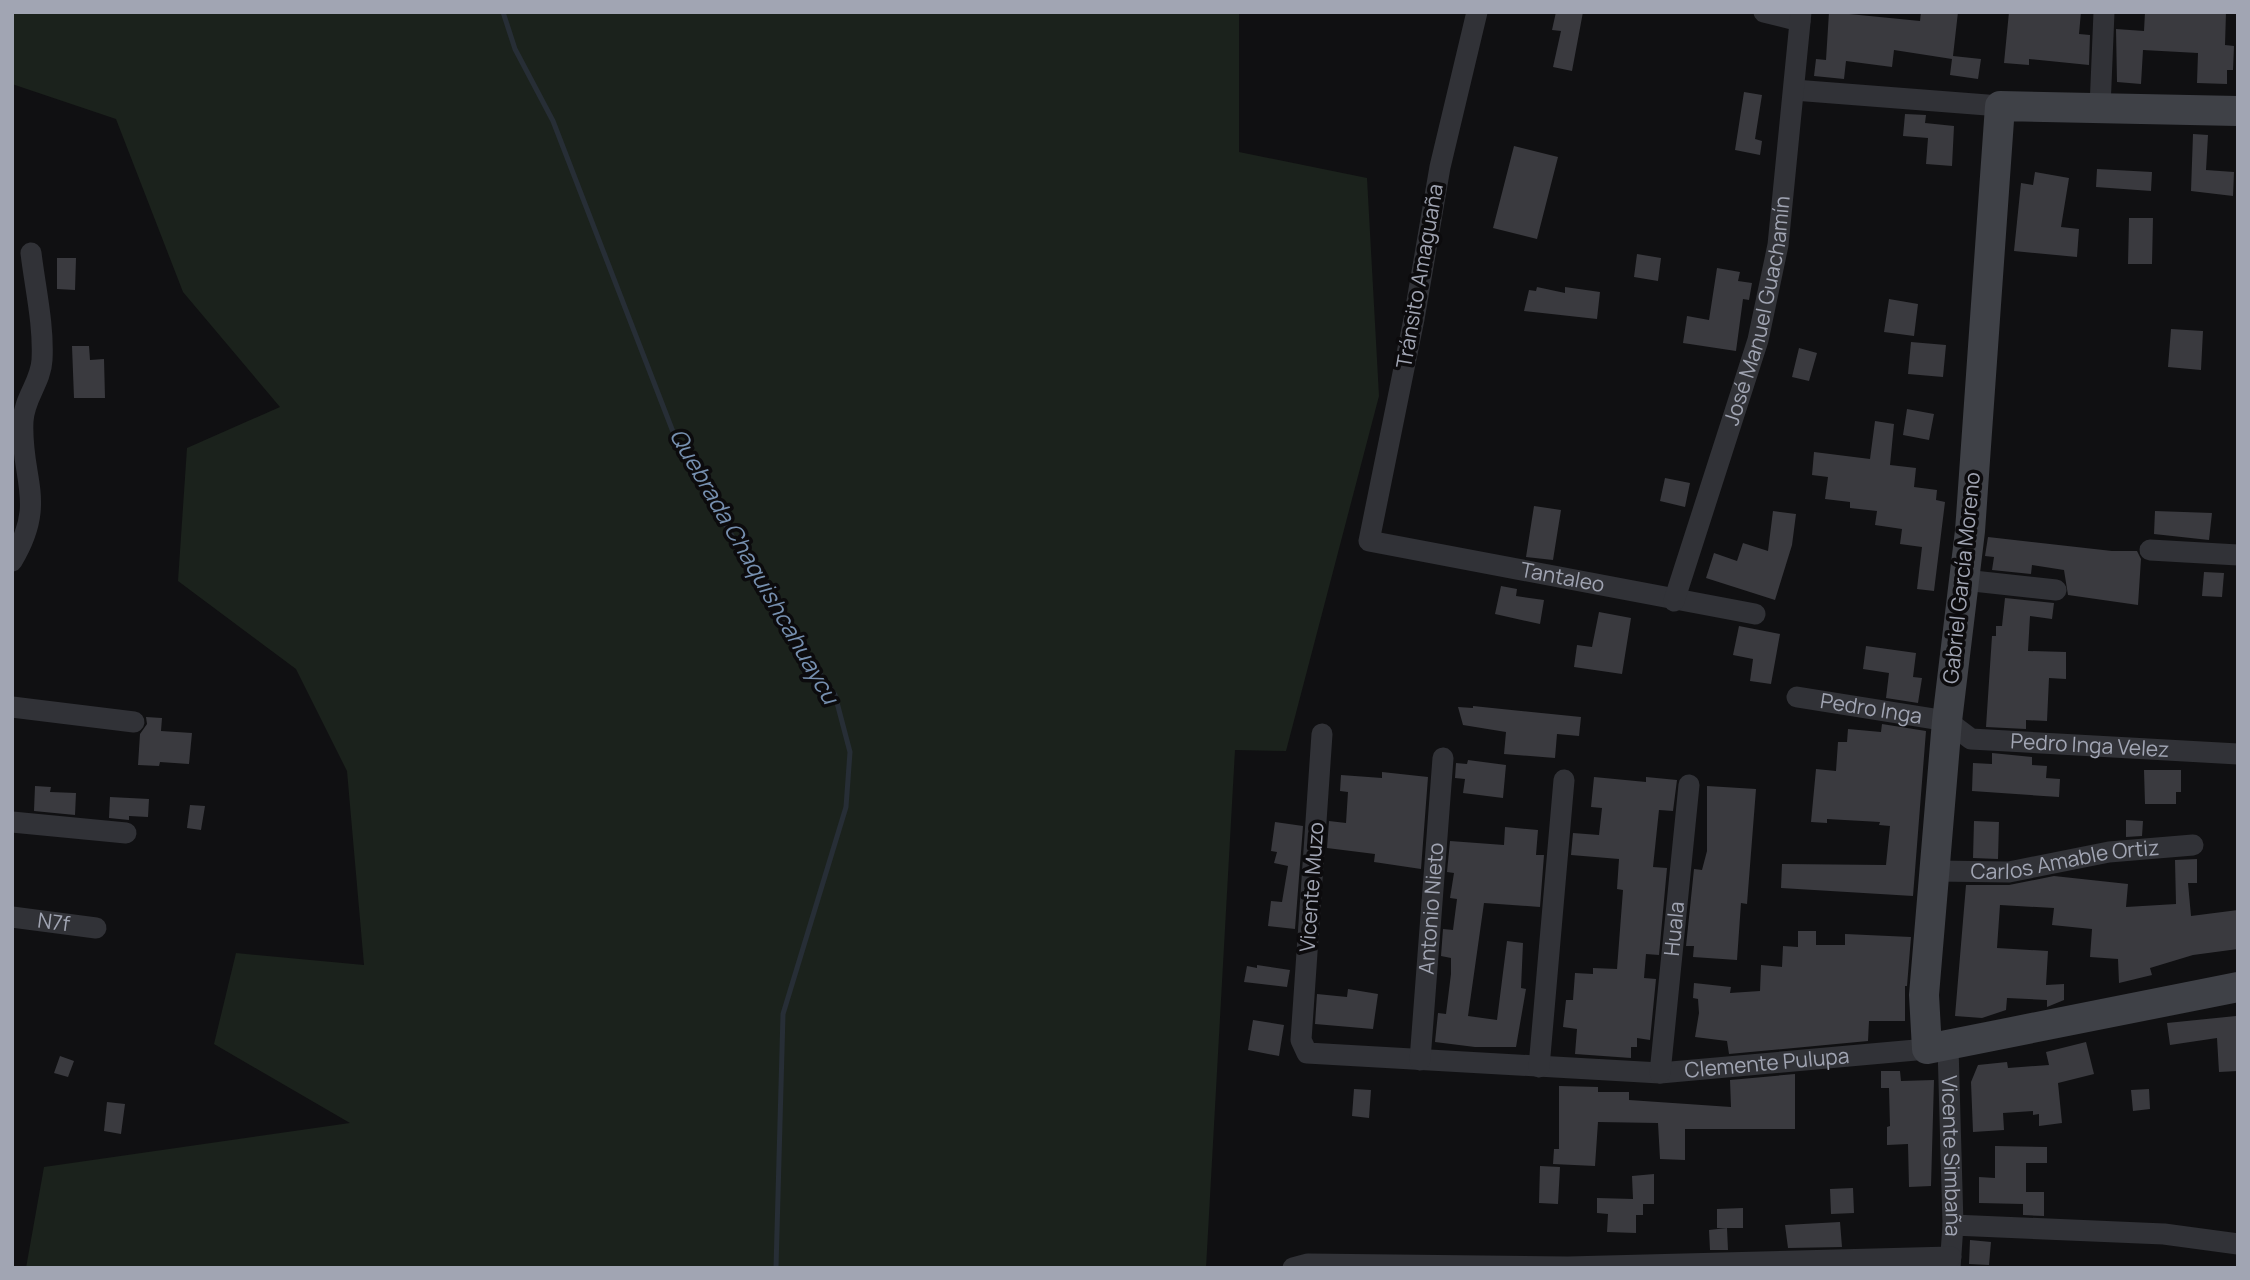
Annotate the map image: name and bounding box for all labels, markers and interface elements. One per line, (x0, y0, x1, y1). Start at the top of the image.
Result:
street label: Tránsito Amaguaña (1389, 181, 1449, 370)
street label: José Manuel Guachamín (1717, 194, 1796, 429)
water label: Quebrada Chaquishcahuaycu (663, 422, 848, 711)
street label: Gabriel García Moreno (1936, 471, 1986, 685)
street label: Tantaleo (1518, 555, 1607, 598)
street label: Pedro Inga (1818, 686, 1924, 730)
street label: Pedro Inga Velez (2010, 726, 2170, 763)
street label: Vicente Muzo (1292, 821, 1330, 953)
street label: Carlos Amable Ortiz (1971, 833, 2160, 885)
street label: Antonio Nieto (1412, 841, 1450, 975)
street label: Huala (1657, 900, 1690, 957)
street label: N7f (36, 905, 72, 938)
street label: Clemente Pulupa (1683, 1041, 1850, 1084)
street label: Vicente Simbaña (1936, 1075, 1968, 1238)

